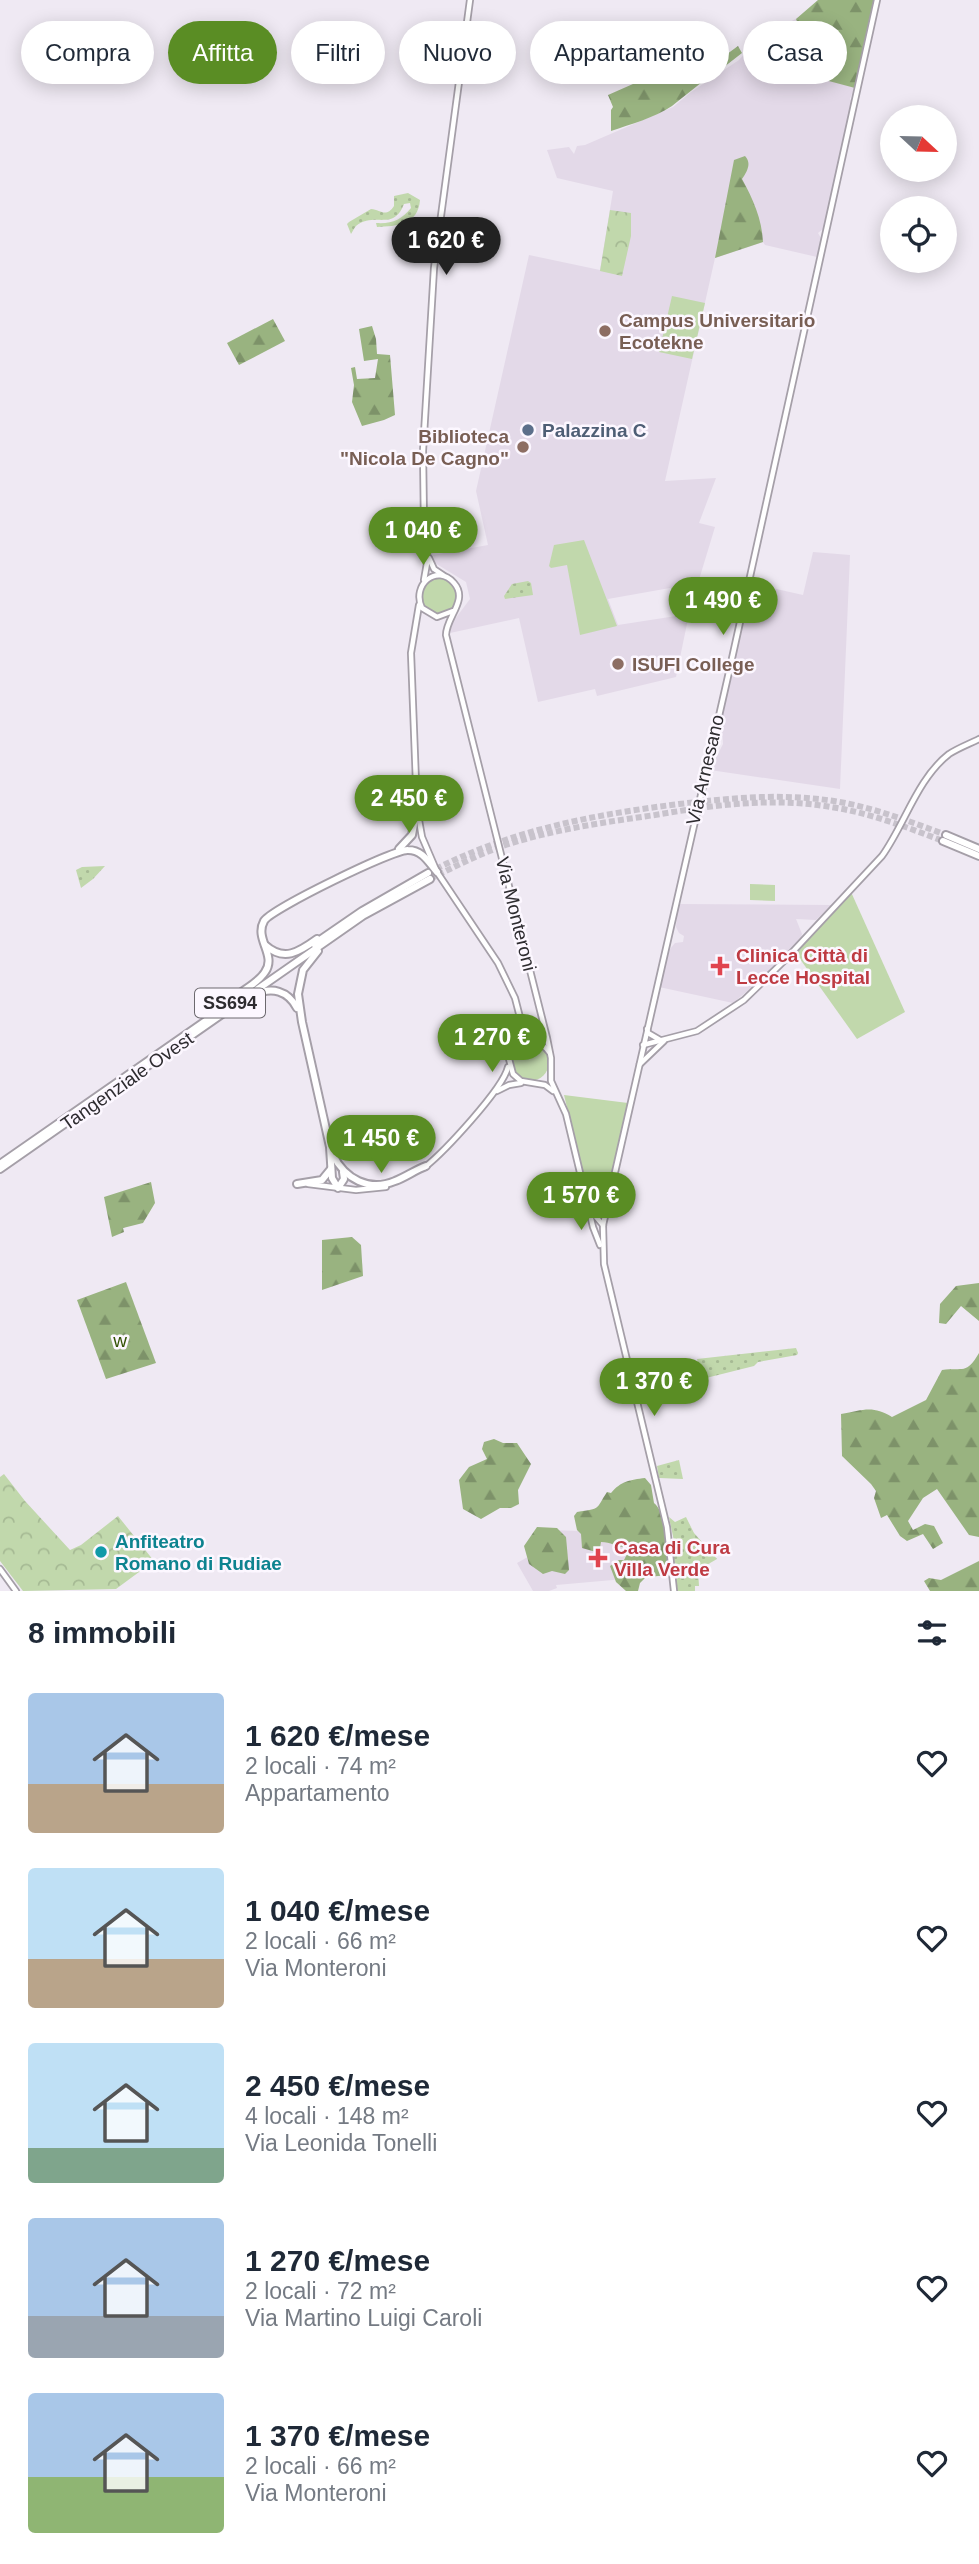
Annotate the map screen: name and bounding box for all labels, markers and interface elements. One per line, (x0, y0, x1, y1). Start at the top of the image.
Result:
chip: Compra (21, 21, 154, 84)
chip: Affitta (168, 21, 277, 84)
chip: Filtri (291, 21, 385, 84)
chip: Nuovo (399, 21, 516, 84)
chip: Appartamento (530, 21, 729, 84)
chip: Casa (743, 21, 847, 84)
north arrow (880, 105, 957, 182)
map controls (880, 105, 957, 273)
button: locate (880, 196, 957, 273)
pin: 1 620 € (381, 218, 511, 277)
text: 1 620 € (408, 227, 484, 253)
place label: Campus Universitario Ecotekne (619, 310, 815, 353)
marker: Campus Universitario Ecotekne (597, 323, 613, 339)
place label: Palazzina C (542, 420, 647, 441)
marker: Palazzina C (520, 422, 536, 438)
place label: Biblioteca "Nicola De Cagno" (340, 426, 509, 469)
marker: Biblioteca "Nicola De Cagno" (515, 439, 531, 455)
pin: 1 040 € (358, 508, 488, 567)
text: 1 040 € (385, 517, 461, 543)
pin: 1 490 € (658, 578, 788, 637)
text: 1 490 € (685, 587, 761, 613)
place label: ISUFI College (632, 654, 754, 675)
marker: ISUFI College (610, 656, 626, 672)
street label: Via Arnesano (682, 713, 728, 827)
pin: 2 450 € (344, 776, 474, 835)
text: 2 450 € (371, 785, 447, 811)
street label: Via Monteroni (492, 855, 540, 973)
place label: Clinica Città di Lecce Hospital (736, 945, 870, 988)
marker: Clinica Città di Lecce Hospital (710, 956, 730, 976)
road number: SS694 (195, 988, 265, 1018)
pin: 1 270 € (427, 1014, 557, 1074)
text: 1 270 € (454, 1024, 530, 1050)
street label: Tangenziale Ovest (57, 1027, 198, 1134)
pin: 1 450 € (316, 1116, 446, 1175)
text: 1 450 € (343, 1125, 419, 1151)
pin: 1 570 € (516, 1172, 646, 1232)
text: 1 570 € (543, 1182, 619, 1208)
park label: w (112, 1330, 127, 1351)
pin: 1 370 € (589, 1358, 719, 1418)
text: 1 370 € (616, 1368, 692, 1394)
place label: Anfiteatro Romano di Rudiae (115, 1531, 282, 1574)
place label: Casa di Cura Villa Verde (614, 1537, 731, 1580)
marker: Anfiteatro Romano di Rudiae (93, 1544, 109, 1560)
marker: Casa di Cura Villa Verde (588, 1548, 608, 1568)
icon: filters (913, 1614, 951, 1652)
text: 8 immobili (28, 1616, 176, 1649)
text: 1 620 €/mese (245, 1719, 430, 1752)
icon: home (84, 1721, 168, 1805)
icon: heart (913, 1744, 951, 1782)
text: 2 locali · 74 m² (245, 1753, 396, 1779)
text: Appartamento (245, 1780, 389, 1806)
text: 1 040 €/mese (245, 1894, 430, 1927)
icon: home (84, 1896, 168, 1980)
icon: heart (913, 1919, 951, 1957)
text: 2 locali · 66 m² (245, 1928, 396, 1954)
text: Via Monteroni (245, 1955, 387, 1981)
text: 2 450 €/mese (245, 2069, 430, 2102)
icon: home (84, 2071, 168, 2155)
icon: heart (913, 2094, 951, 2132)
text: 4 locali · 148 m² (245, 2103, 409, 2129)
text: Via Leonida Tonelli (245, 2130, 437, 2156)
text: 1 270 €/mese (245, 2244, 430, 2277)
icon: home (84, 2246, 168, 2330)
icon: heart (913, 2269, 951, 2307)
text: 2 locali · 72 m² (245, 2278, 396, 2304)
text: Via Martino Luigi Caroli (245, 2305, 482, 2331)
text: 1 370 €/mese (245, 2419, 430, 2452)
icon: home (84, 2421, 168, 2505)
icon: heart (913, 2444, 951, 2482)
text: 2 locali · 66 m² (245, 2453, 396, 2479)
text: Via Monteroni (245, 2480, 387, 2506)

